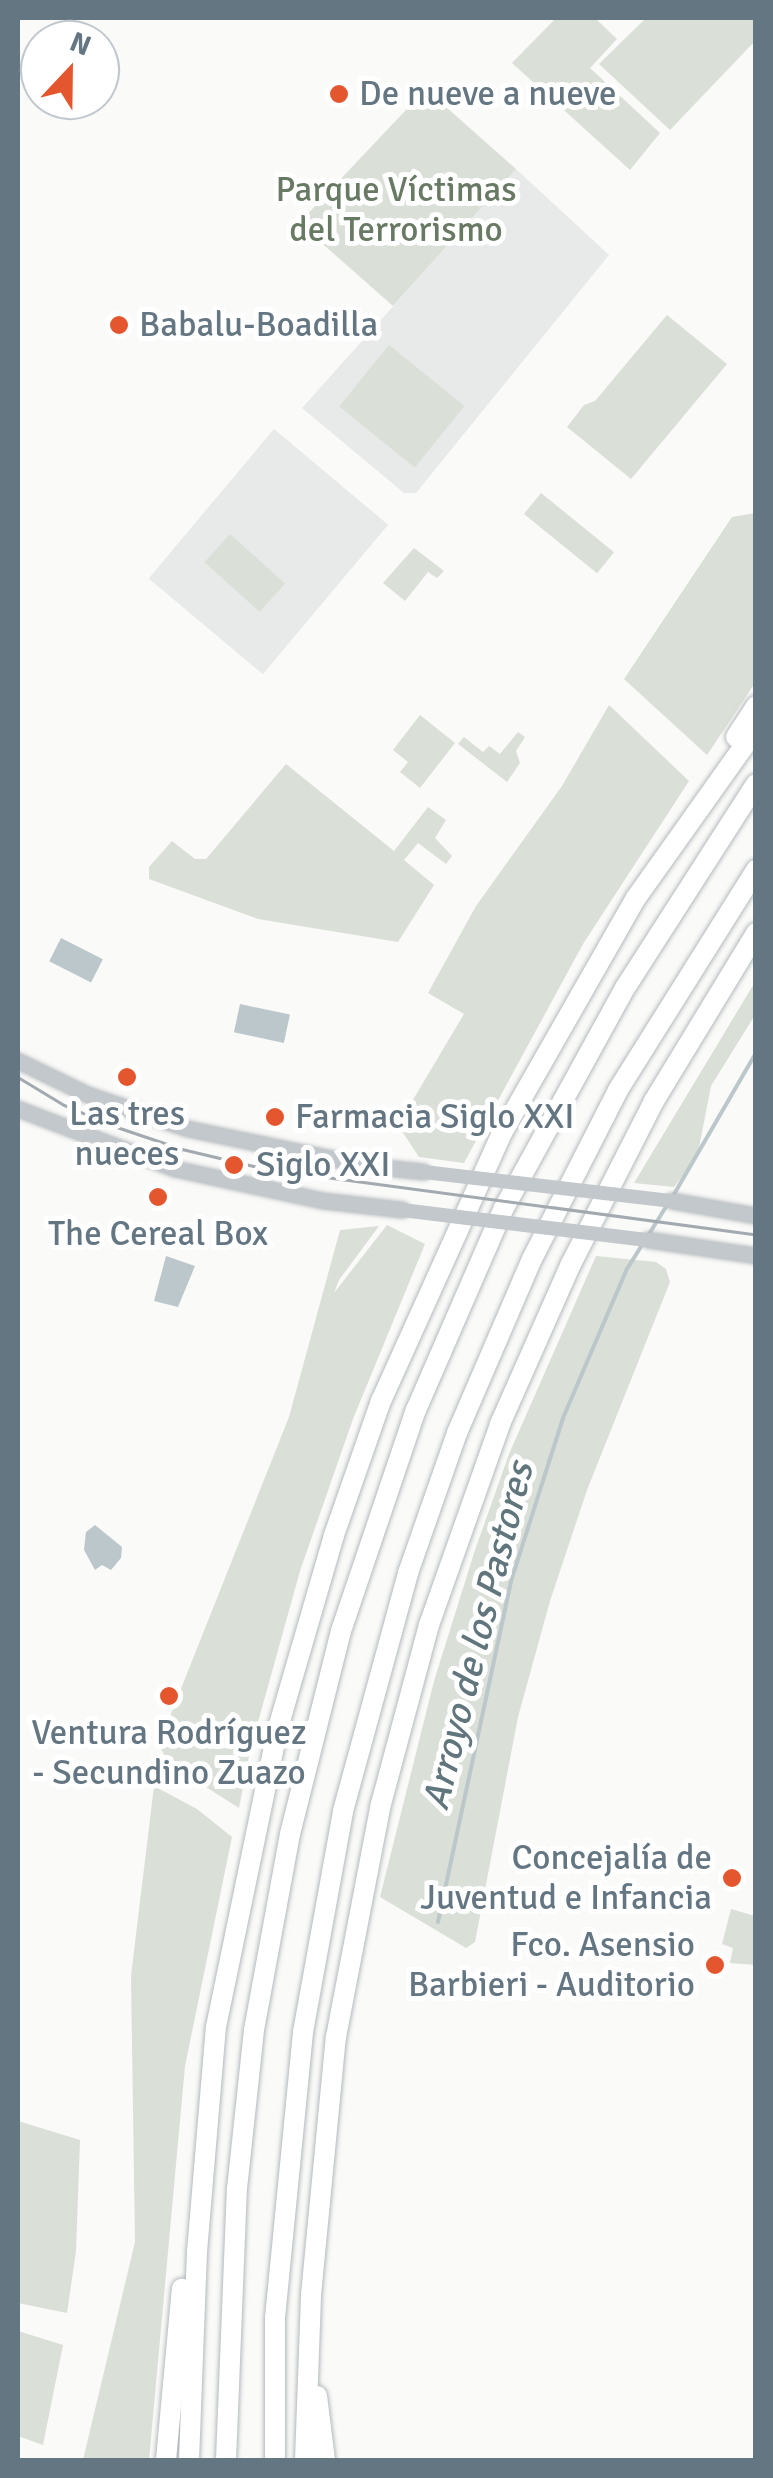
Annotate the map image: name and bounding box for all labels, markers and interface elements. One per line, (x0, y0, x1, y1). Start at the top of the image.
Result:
north arrow (20, 20, 120, 120)
text: N (65, 25, 96, 63)
place label: De nueve a nueve (359, 73, 617, 115)
marker: De nueve a nueve (328, 83, 350, 105)
park label: Parque Víctimas del Terrorismo (275, 169, 517, 251)
place label: Babalu-Boadilla (139, 304, 378, 346)
marker: Babalu-Boadilla (108, 314, 130, 336)
marker: Las tres nueces (116, 1066, 138, 1088)
place label: Las tres nueces (69, 1093, 185, 1175)
place label: Farmacia Siglo XXI (295, 1096, 575, 1138)
marker: Farmacia Siglo XXI (264, 1106, 286, 1128)
place label: Siglo XXI (256, 1144, 391, 1186)
marker: Siglo XXI (221, 1152, 247, 1178)
marker: The Cereal Box (147, 1186, 169, 1208)
place label: The Cereal Box (48, 1213, 268, 1255)
water label: Arroyo de los Pastores (413, 1458, 543, 1814)
marker: Ventura Rodríguez - Secundino Zuazo (158, 1685, 180, 1707)
place label: Ventura Rodríguez - Secundino Zuazo (31, 1712, 307, 1794)
place label: Concejalía de Juventud e Infancia (420, 1837, 712, 1919)
marker: Concejalía de Juventud e Infancia (721, 1867, 743, 1889)
place label: Fco. Asensio Barbieri - Auditorio (408, 1924, 695, 2006)
marker: Fco. Asensio Barbieri - Auditorio (704, 1954, 726, 1976)

